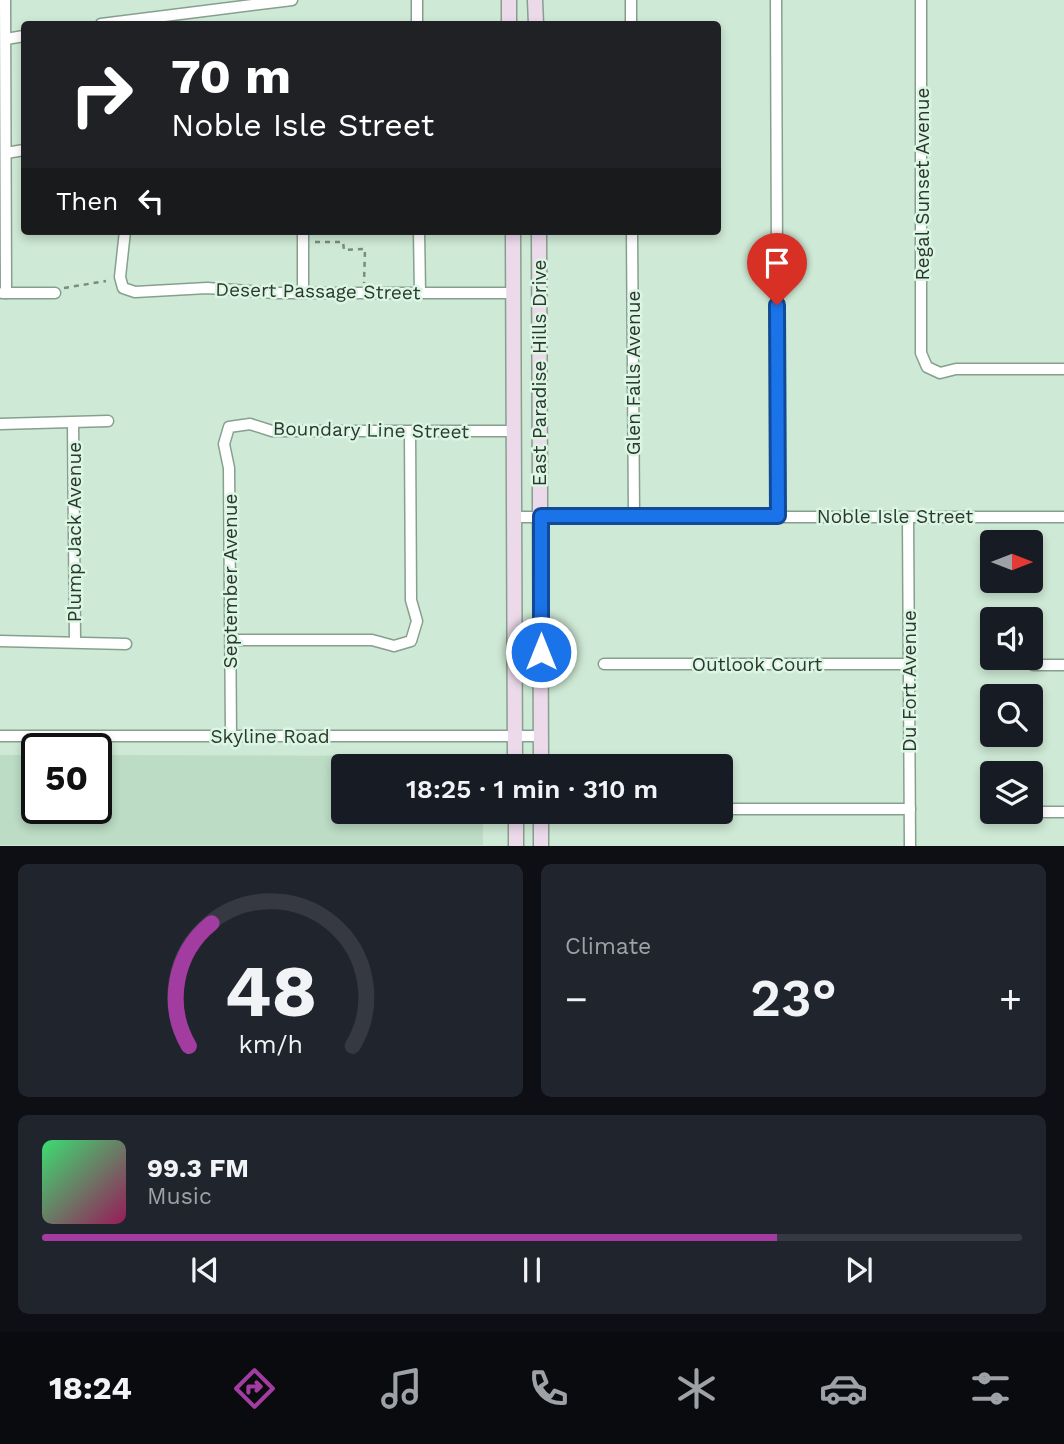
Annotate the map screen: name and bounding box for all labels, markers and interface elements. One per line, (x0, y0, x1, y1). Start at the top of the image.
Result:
text: 70 m (171, 47, 291, 105)
icon: right (56, 49, 147, 140)
street label: Regal Sunset Avenue (911, 88, 934, 280)
text: Noble Isle Street (171, 106, 434, 144)
icon: left (132, 182, 170, 220)
text: Then (56, 186, 118, 216)
pin (747, 233, 807, 305)
icon: arrive (758, 244, 796, 282)
street label: East Paradise Hills Drive (528, 260, 551, 486)
street label: Desert Passage Street (215, 278, 421, 304)
street label: Glen Falls Avenue (622, 291, 645, 455)
street label: Boundary Line Street (273, 417, 469, 443)
street label: Plump Jack Avenue (63, 442, 86, 622)
street label: September Avenue (219, 493, 242, 669)
street label: Noble Isle Street (817, 505, 973, 528)
north arrow (980, 530, 1043, 593)
map controls (980, 530, 1043, 824)
button: sound (980, 607, 1043, 670)
street label: Du Fort Avenue (898, 610, 921, 752)
position arrow (504, 615, 578, 689)
street label: Outlook Court (692, 653, 822, 676)
button: search (980, 684, 1043, 747)
street label: Skyline Road (210, 725, 330, 748)
speed limit sign: 50 (21, 733, 112, 824)
button: layers (980, 761, 1043, 824)
text: 18:25 · 1 min · 310 m (406, 774, 658, 804)
text: Climate (565, 933, 651, 960)
text: 48 (224, 949, 317, 1035)
text: 23° (750, 968, 837, 1029)
text: − (565, 977, 588, 1021)
text: + (999, 977, 1022, 1021)
text: km/h (238, 1030, 303, 1059)
text: 99.3 FM (147, 1153, 249, 1183)
text: Music (147, 1183, 212, 1210)
icon: previous (186, 1251, 224, 1289)
icon: pause (513, 1251, 551, 1289)
icon: next (840, 1251, 878, 1289)
icon: directions (230, 1364, 279, 1413)
icon: music (377, 1364, 426, 1413)
icon: phone (524, 1364, 573, 1413)
icon: climate (672, 1364, 721, 1413)
icon: car (819, 1364, 868, 1413)
icon: filters (966, 1364, 1015, 1413)
text: 18:24 (49, 1369, 132, 1407)

